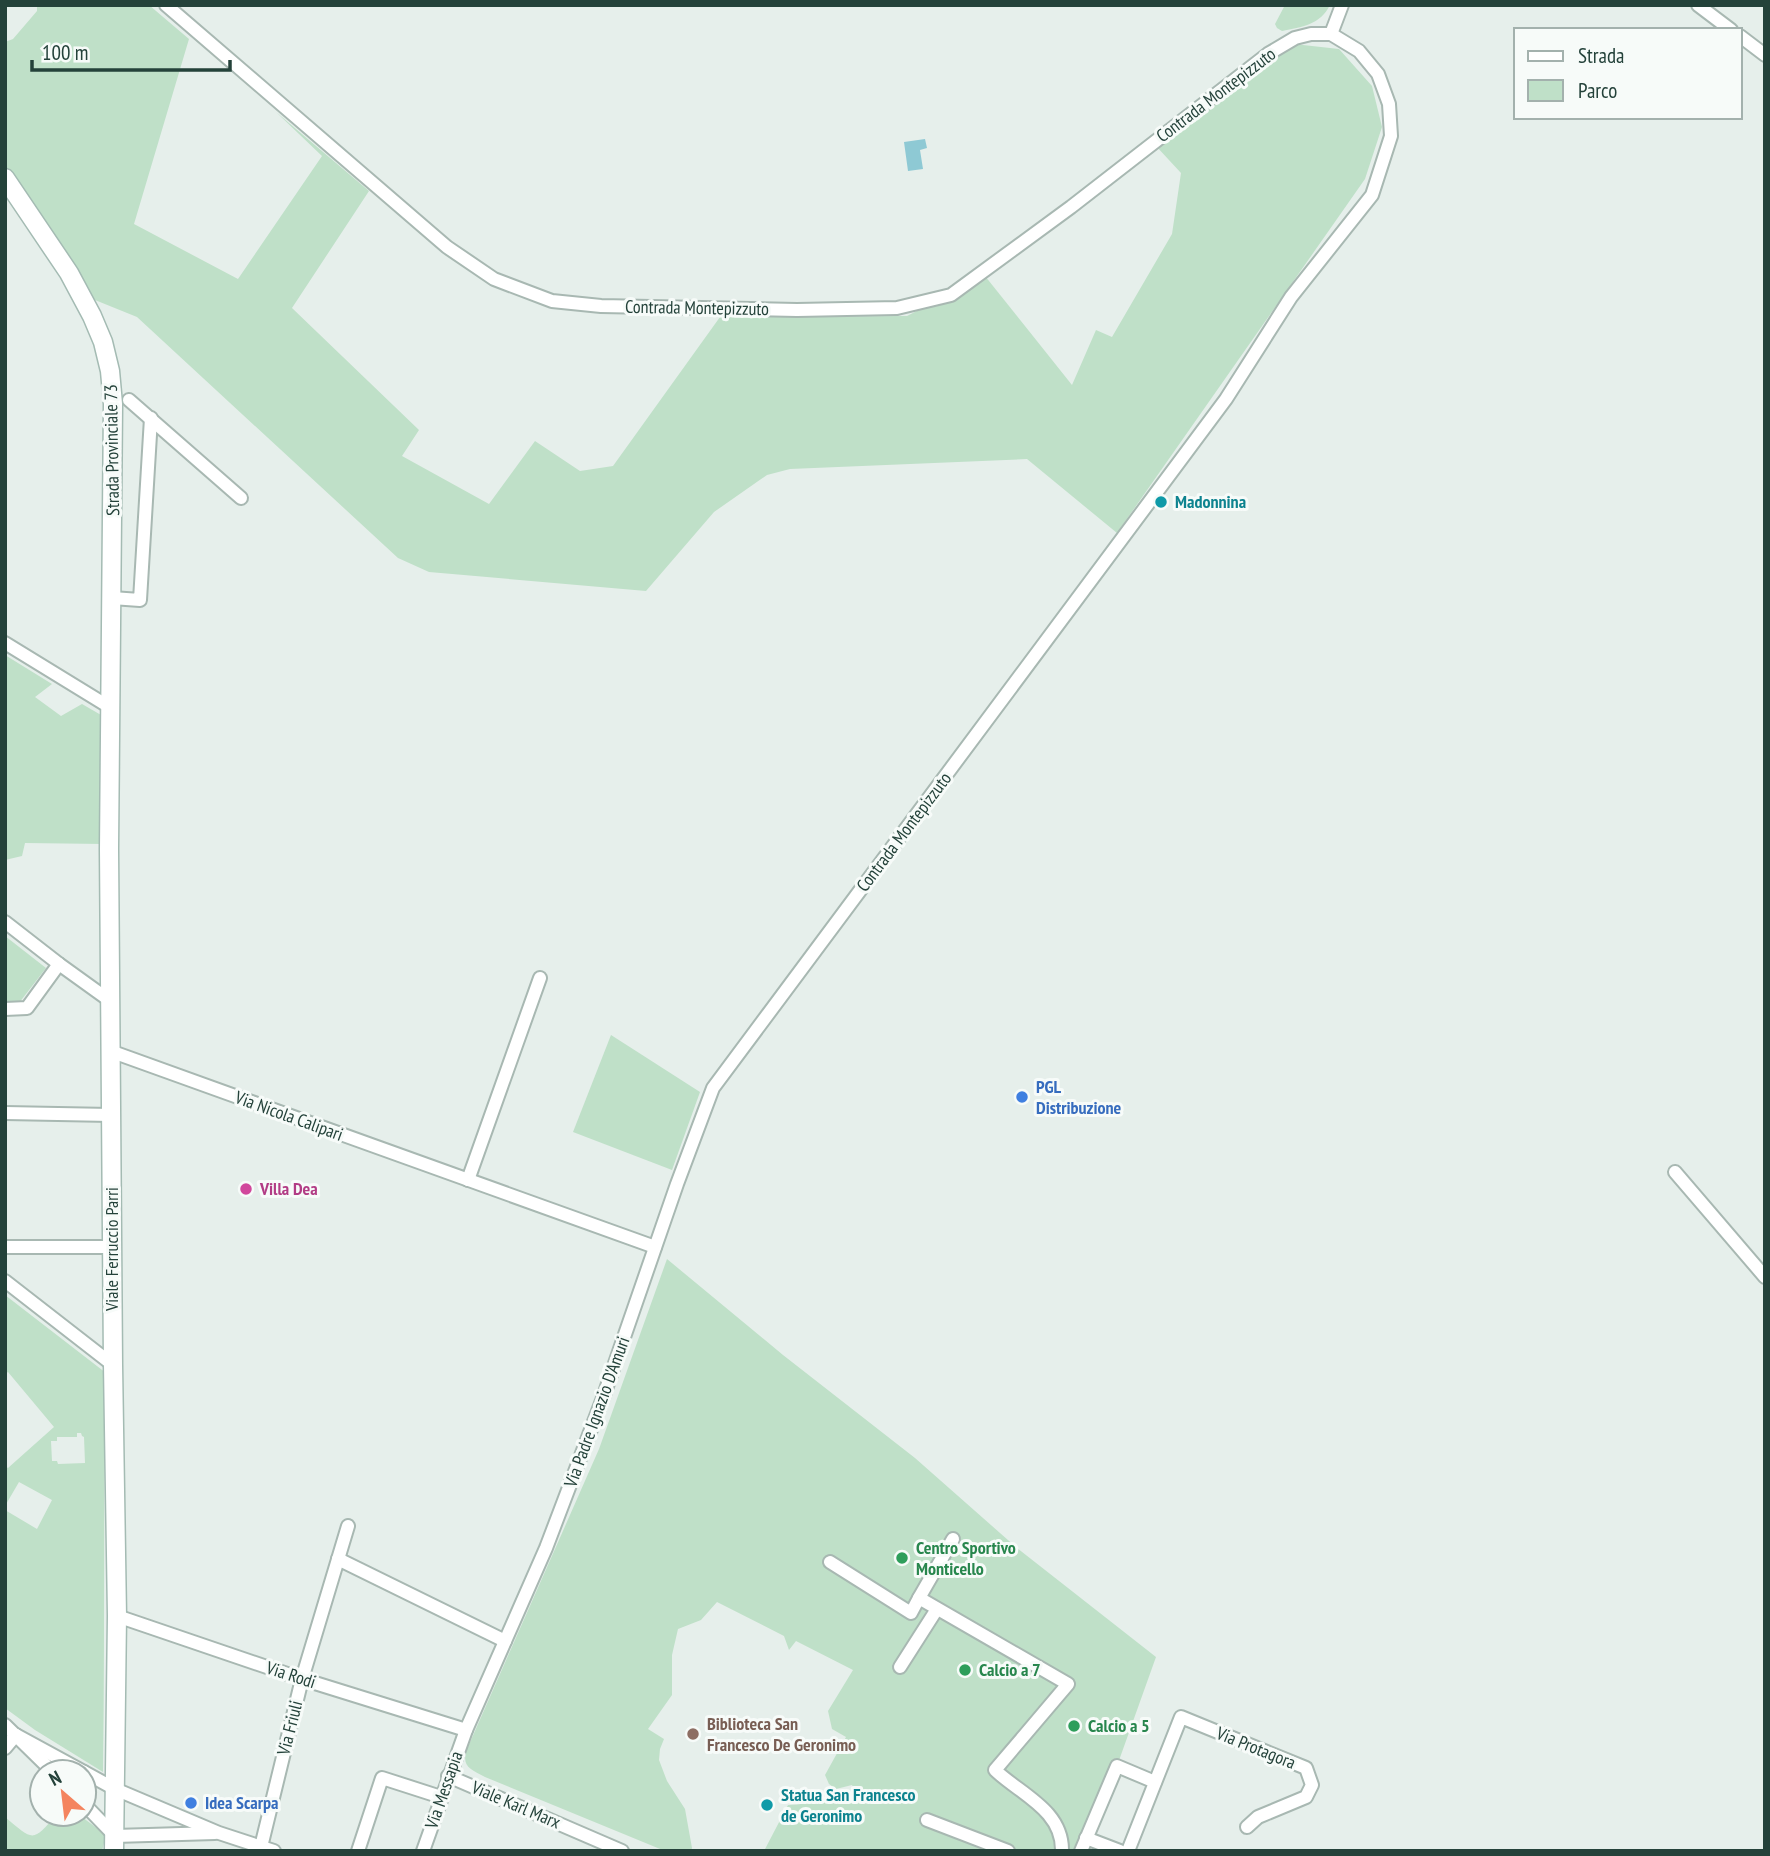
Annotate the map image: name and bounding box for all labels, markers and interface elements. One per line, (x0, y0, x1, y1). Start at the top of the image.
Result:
scale bar (32, 28, 229, 72)
legend (1514, 28, 1742, 119)
text: 100 m (42, 39, 88, 66)
street label: Contrada Montepizzuto (1151, 42, 1280, 147)
text: Strada (1578, 42, 1624, 69)
text: Parco (1578, 77, 1617, 104)
street label: Contrada Montepizzuto (625, 295, 769, 320)
street label: Strada Provinciale 73 (99, 384, 124, 516)
place label: Madonnina (1175, 490, 1246, 513)
marker: Madonnina (1153, 494, 1169, 510)
street label: Contrada Montepizzuto (851, 767, 956, 896)
place label: PGL Distribuzione (1036, 1075, 1122, 1119)
street label: Via Nicola Calipari (231, 1085, 346, 1146)
marker: PGL Distribuzione (1014, 1089, 1030, 1105)
place label: Villa Dea (259, 1177, 318, 1200)
marker: Villa Dea (238, 1181, 254, 1197)
street label: Viale Ferruccio Parri (100, 1187, 123, 1312)
street label: Via Padre Ignazio D'Amuri (558, 1333, 634, 1491)
place label: Centro Sportivo Monticello (916, 1536, 1016, 1580)
marker: Centro Sportivo Monticello (894, 1550, 910, 1566)
street label: Via Rodi (263, 1655, 319, 1693)
place label: Calcio a 7 (979, 1658, 1041, 1681)
marker: Calcio a 7 (957, 1662, 973, 1678)
street label: Via Friuli (271, 1698, 307, 1759)
place label: Biblioteca San Francesco De Geronimo (707, 1712, 856, 1756)
place label: Calcio a 5 (1088, 1714, 1150, 1737)
marker: Calcio a 5 (1066, 1718, 1082, 1734)
street label: Via Protagora (1212, 1721, 1299, 1774)
marker: Biblioteca San Francesco De Geronimo (685, 1726, 701, 1742)
street label: Via Messapia (419, 1748, 467, 1833)
north arrow (28, 1758, 98, 1828)
text: N (45, 1765, 65, 1791)
street label: Viale Karl Marx (467, 1775, 565, 1834)
place label: Statua San Francesco de Geronimo (781, 1783, 916, 1827)
place label: Idea Scarpa (205, 1791, 279, 1814)
marker: Idea Scarpa (183, 1795, 199, 1811)
marker: Statua San Francesco de Geronimo (759, 1797, 775, 1813)

